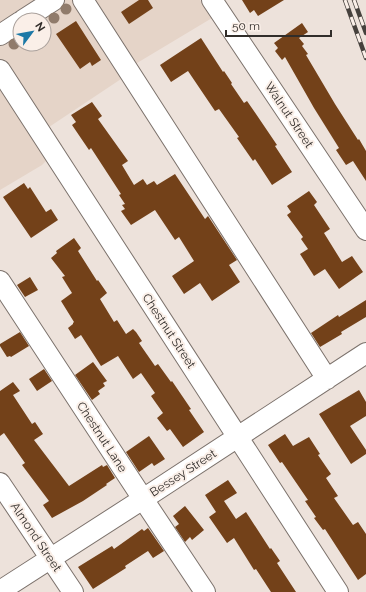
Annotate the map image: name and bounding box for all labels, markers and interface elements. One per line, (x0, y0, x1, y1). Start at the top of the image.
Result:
north arrow (12, 12, 52, 52)
scale bar (226, 12, 331, 38)
text: 50 m (232, 19, 260, 33)
text: N (32, 20, 48, 34)
street label: Walnut Street (262, 79, 316, 151)
street label: Chestnut Street (140, 291, 198, 371)
street label: Chestnut Lane (74, 399, 130, 475)
street label: Bessey Street (147, 446, 219, 500)
street label: Almond Street (8, 500, 64, 574)

